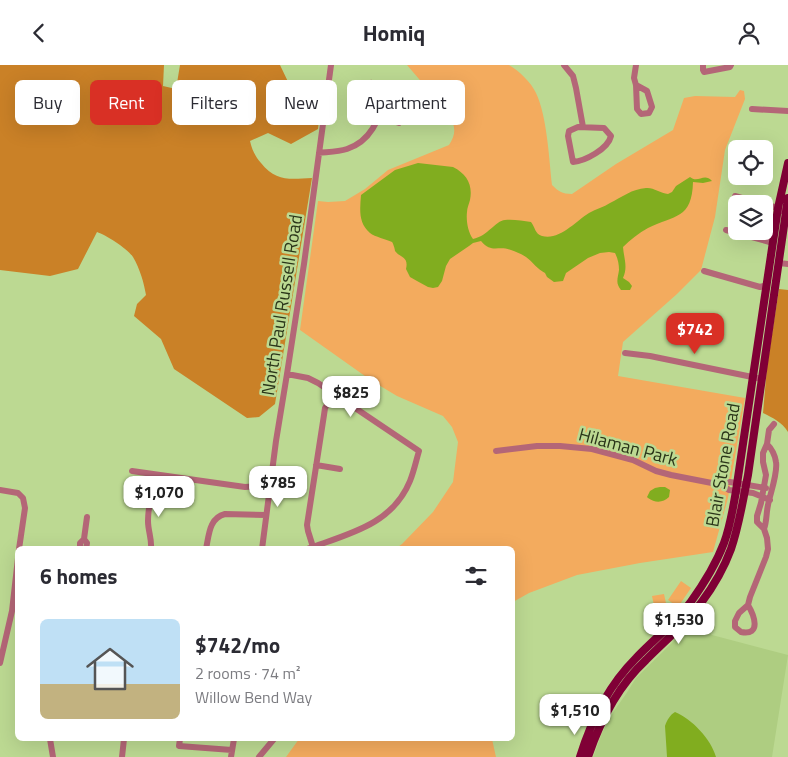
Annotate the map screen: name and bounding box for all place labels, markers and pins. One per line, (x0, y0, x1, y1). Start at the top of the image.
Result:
pin: $742 (665, 313, 725, 355)
pin: $825 (321, 375, 381, 418)
pin: $785 (248, 465, 308, 508)
pin: $1,070 (118, 475, 200, 518)
pin: $1,530 (638, 603, 720, 645)
pin: $1,510 (534, 693, 616, 736)

